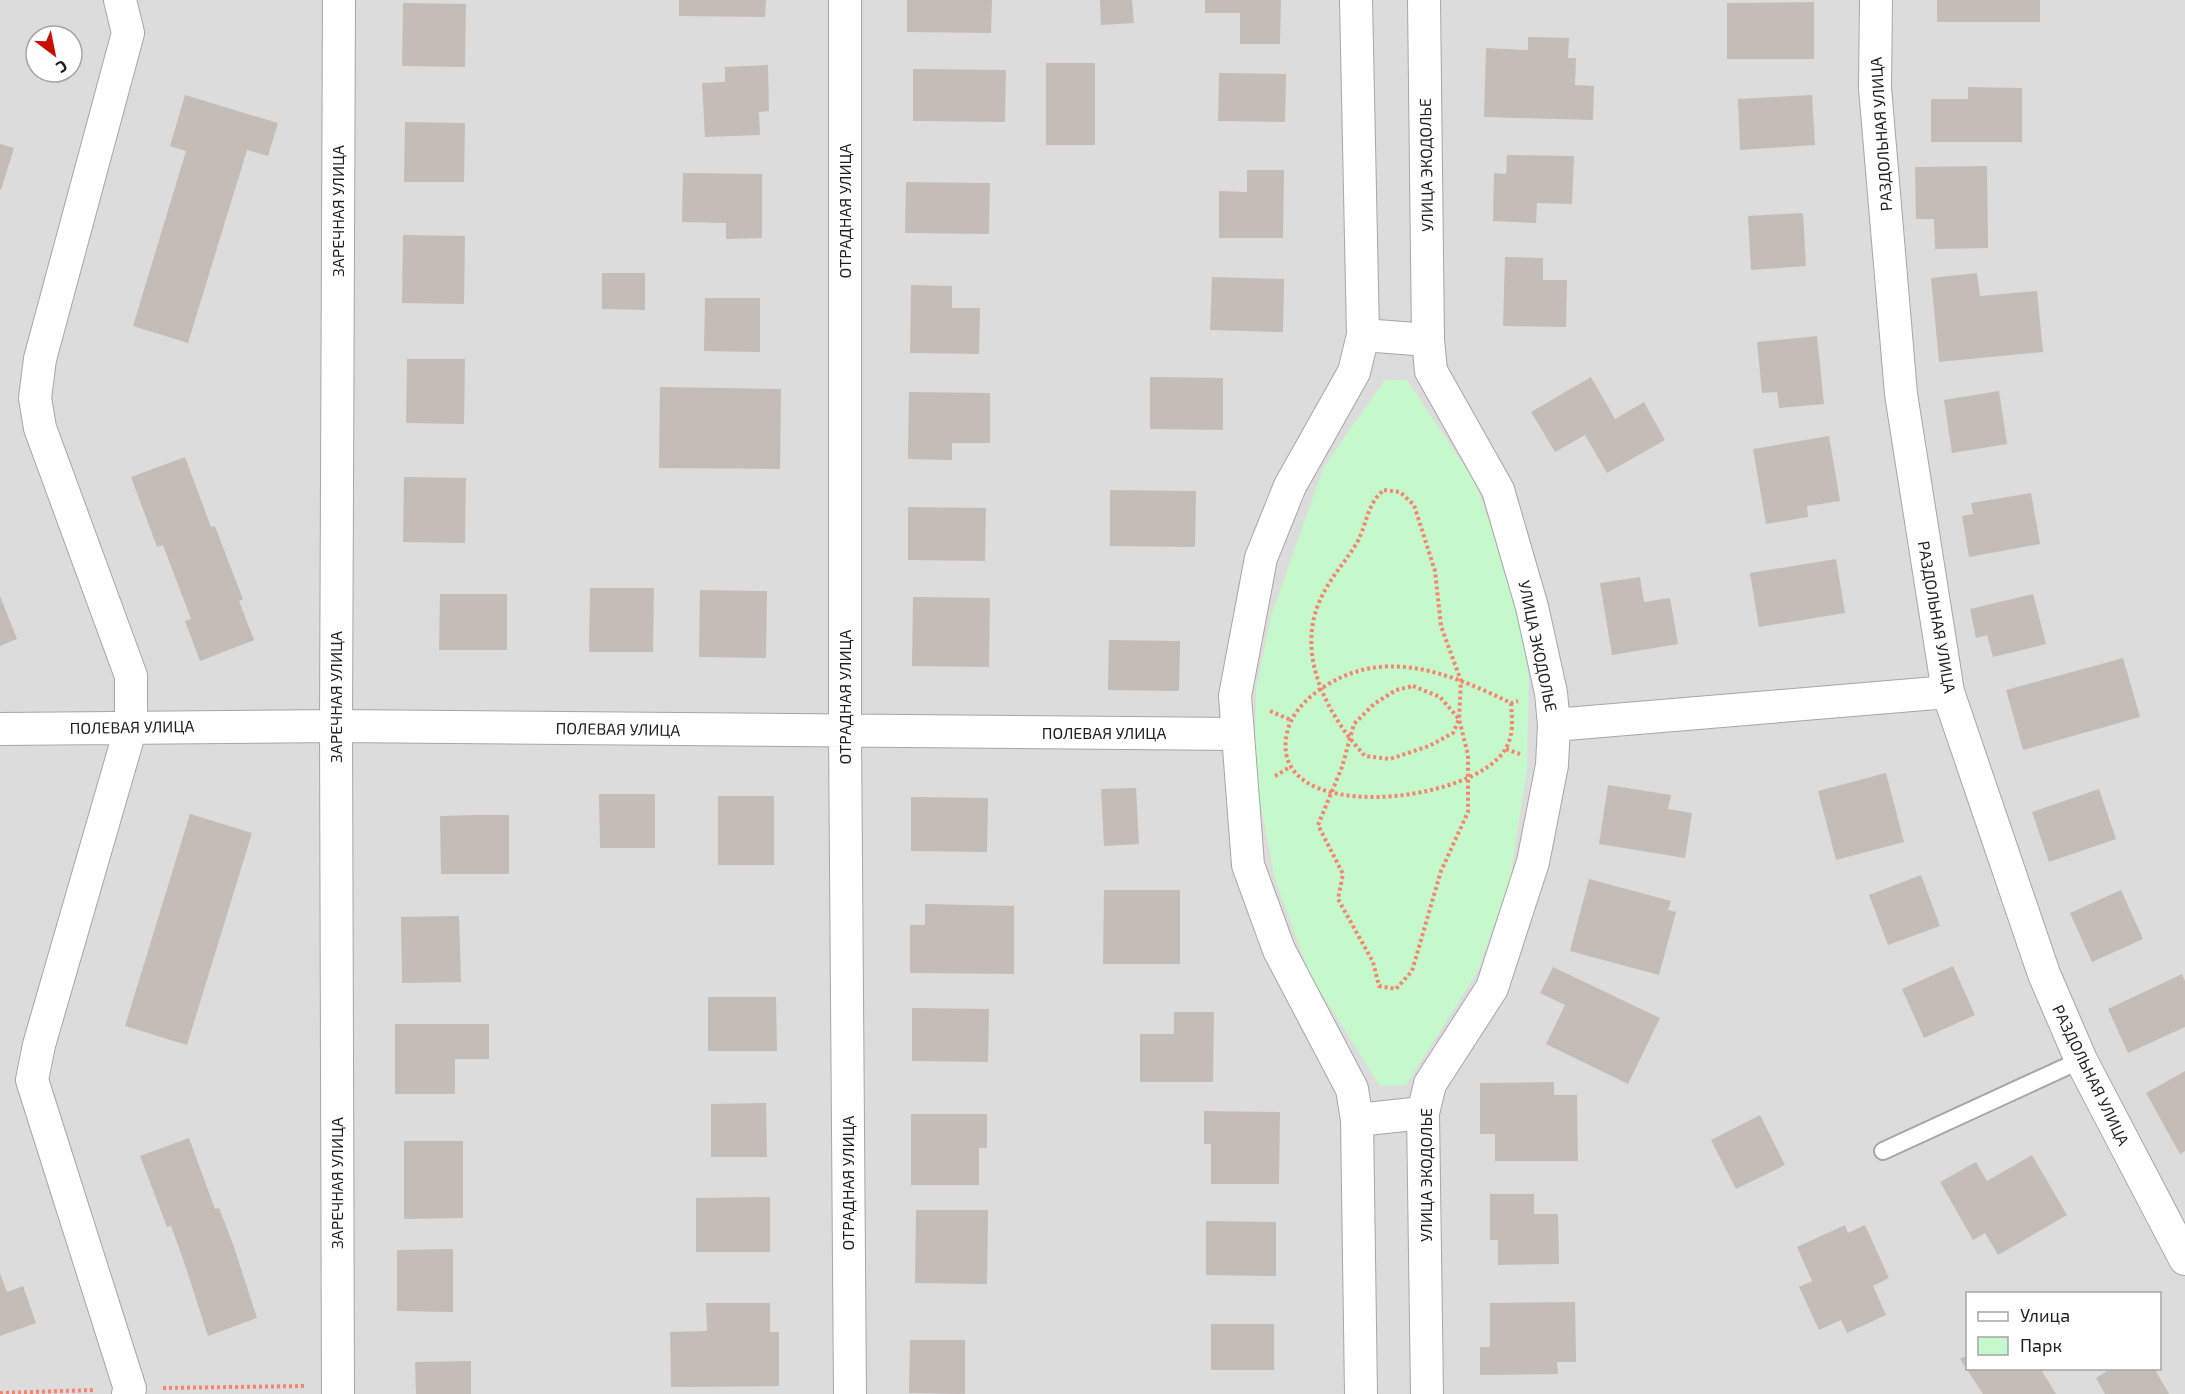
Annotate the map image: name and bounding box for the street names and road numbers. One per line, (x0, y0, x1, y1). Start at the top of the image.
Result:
street label: РАЗДОЛЬНАЯ УЛИЦА (1866, 56, 1895, 212)
street label: УЛИЦА ЭКОДОЛЬЕ (1415, 98, 1436, 232)
street label: ОТРАДНАЯ УЛИЦА (835, 143, 854, 279)
street label: ЗАРЕЧНАЯ УЛИЦА (328, 145, 347, 277)
street label: РАЗДОЛЬНАЯ УЛИЦА (1915, 539, 1960, 695)
street label: УЛИЦА ЭКОДОЛЬЕ (1515, 578, 1562, 713)
street label: ОТРАДНАЯ УЛИЦА (835, 629, 854, 765)
street label: ЗАРЕЧНАЯ УЛИЦА (326, 631, 345, 763)
street label: ПОЛЕВАЯ УЛИЦА (70, 716, 195, 737)
street label: ПОЛЕВАЯ УЛИЦА (556, 718, 681, 739)
street label: ПОЛЕВАЯ УЛИЦА (1042, 723, 1166, 742)
street label: РАЗДОЛЬНАЯ УЛИЦА (2049, 1001, 2134, 1148)
street label: УЛИЦА ЭКОДОЛЬЕ (1416, 1108, 1435, 1242)
street label: ОТРАДНАЯ УЛИЦА (838, 1115, 857, 1251)
street label: ЗАРЕЧНАЯ УЛИЦА (327, 1117, 346, 1249)

